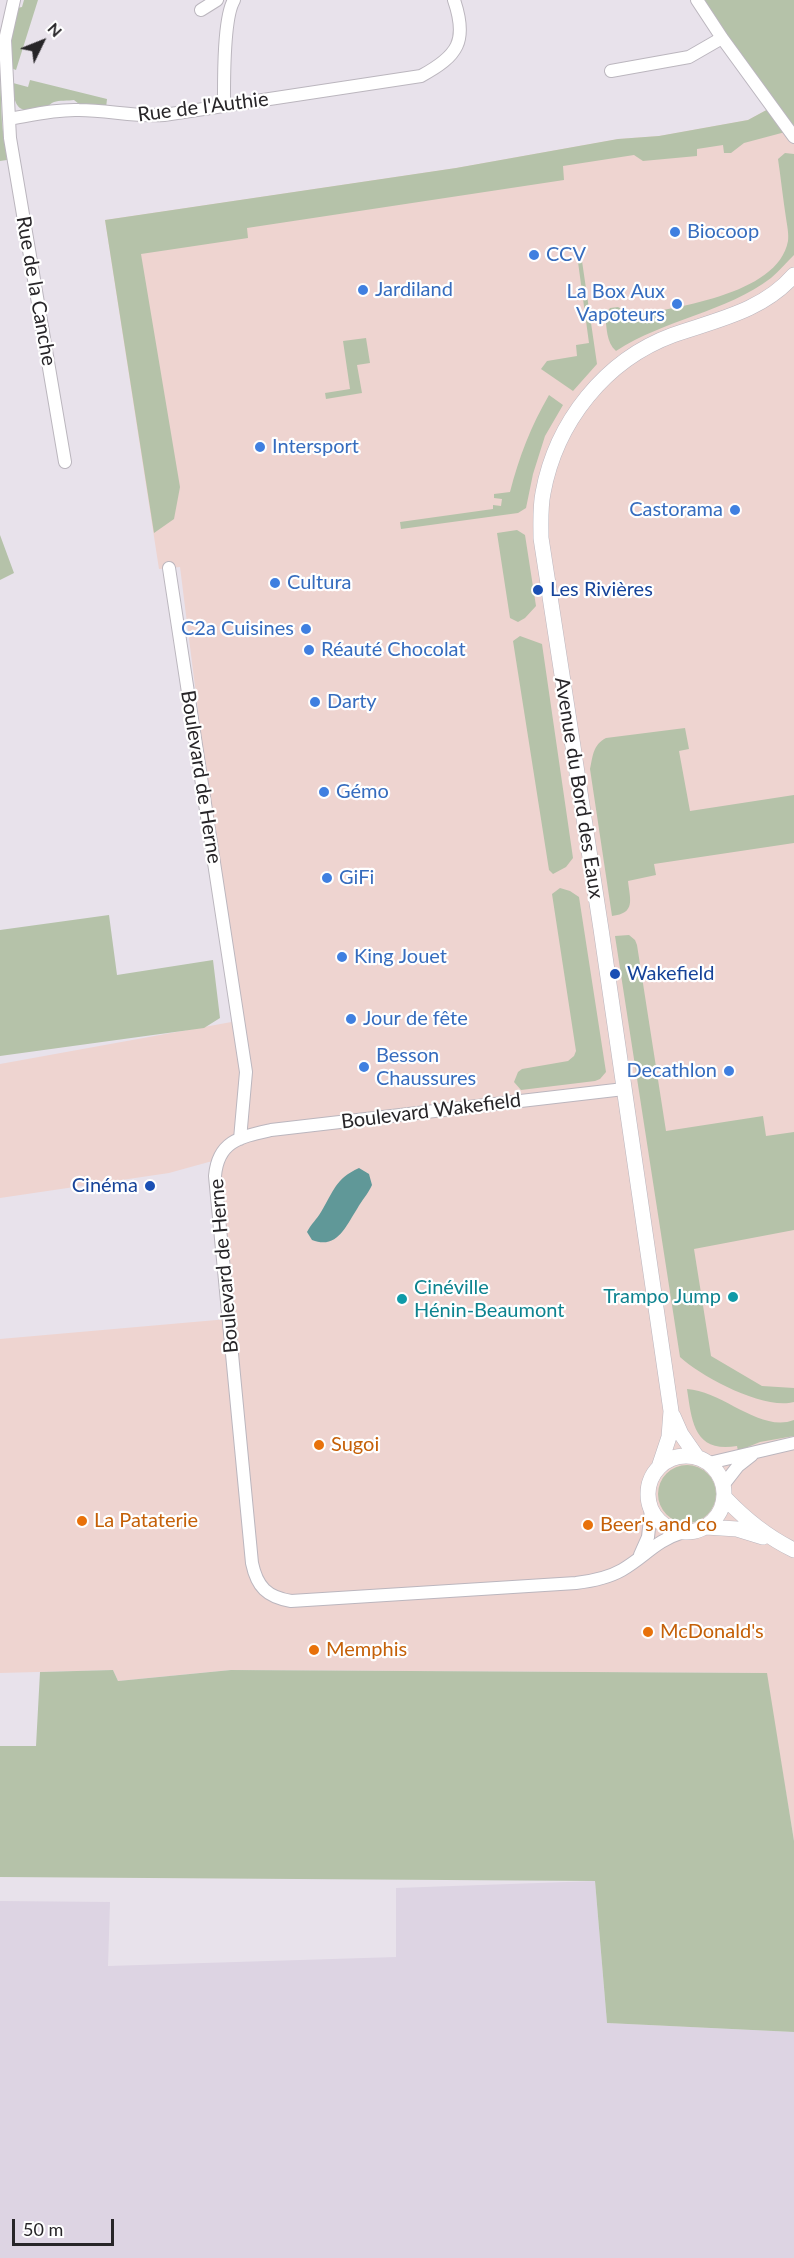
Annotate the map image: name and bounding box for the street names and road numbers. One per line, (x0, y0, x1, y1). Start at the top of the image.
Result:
street label: Rue de l'Authie (136, 87, 270, 127)
street label: Rue de la Canche (11, 214, 61, 368)
street label: Avenue du Bord des Eaux (550, 675, 608, 901)
street label: Boulevard de Herne (175, 689, 227, 865)
street label: Boulevard Wakefield (340, 1088, 522, 1134)
street label: Boulevard de Herne (204, 1178, 244, 1354)

